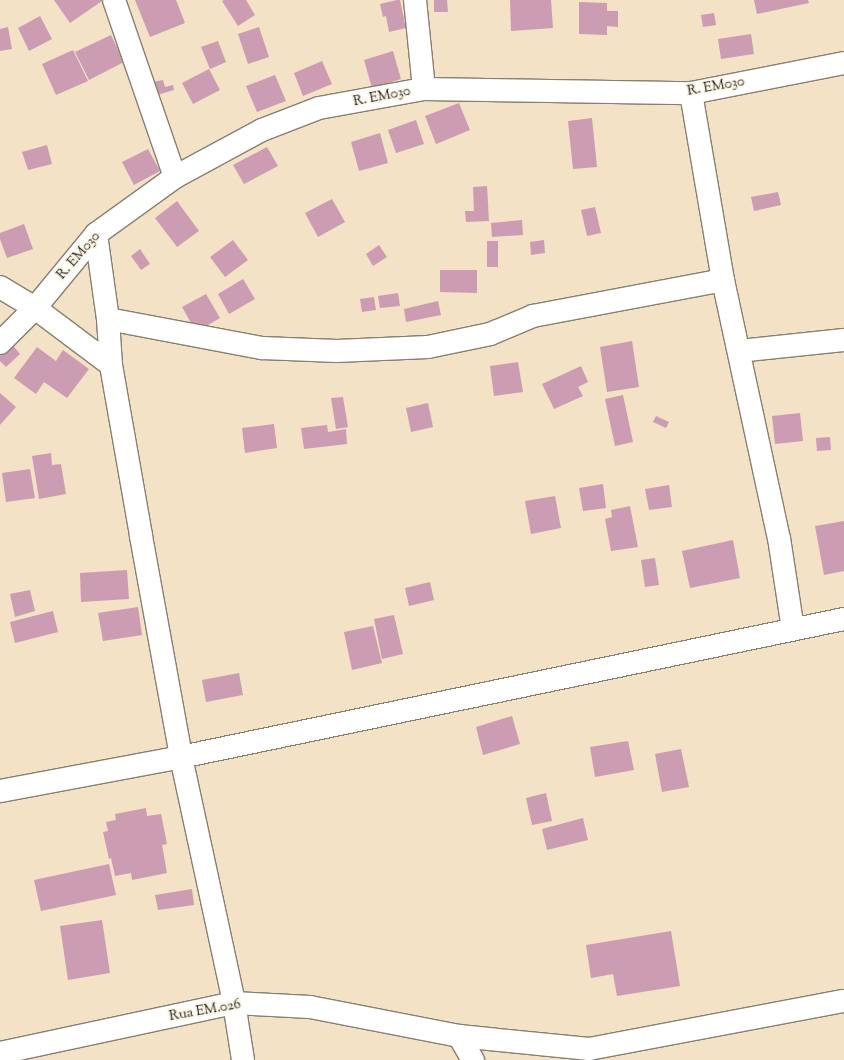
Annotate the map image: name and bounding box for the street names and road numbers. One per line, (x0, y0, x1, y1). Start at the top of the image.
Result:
street label: R. EM030 (686, 74, 746, 100)
street label: R. EM030 (352, 83, 412, 111)
street label: R. EM030 (54, 229, 104, 283)
street label: Rua EM.026 (168, 996, 242, 1026)

